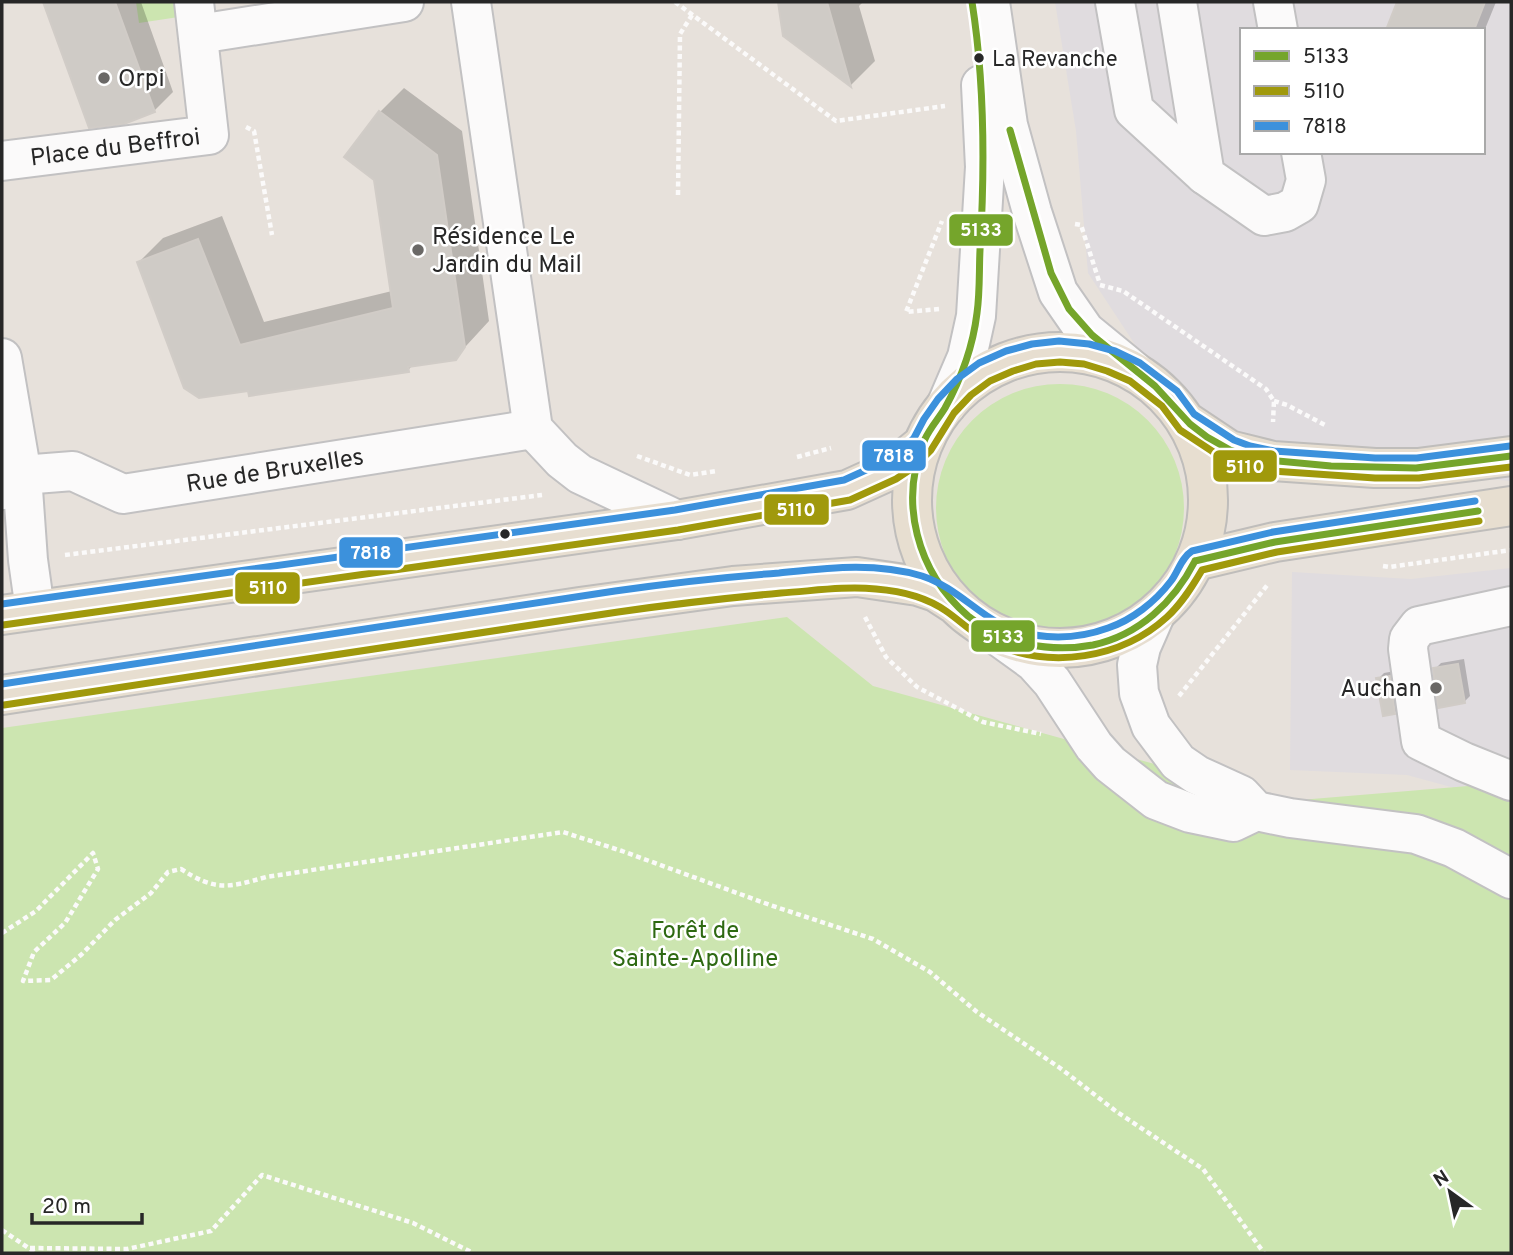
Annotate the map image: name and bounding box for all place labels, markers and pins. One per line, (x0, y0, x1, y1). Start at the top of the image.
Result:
place label: La Revanche (992, 47, 1117, 74)
marker: La Revanche (972, 51, 986, 65)
place label: Orpi (118, 65, 165, 95)
marker: Orpi (96, 70, 112, 86)
place label: Résidence Le Jardin du Mail (432, 223, 582, 281)
marker: Résidence Le Jardin du Mail (410, 242, 426, 258)
unlabelled marker (498, 527, 512, 541)
place label: Auchan (1340, 675, 1422, 705)
marker: Auchan (1428, 680, 1444, 696)

